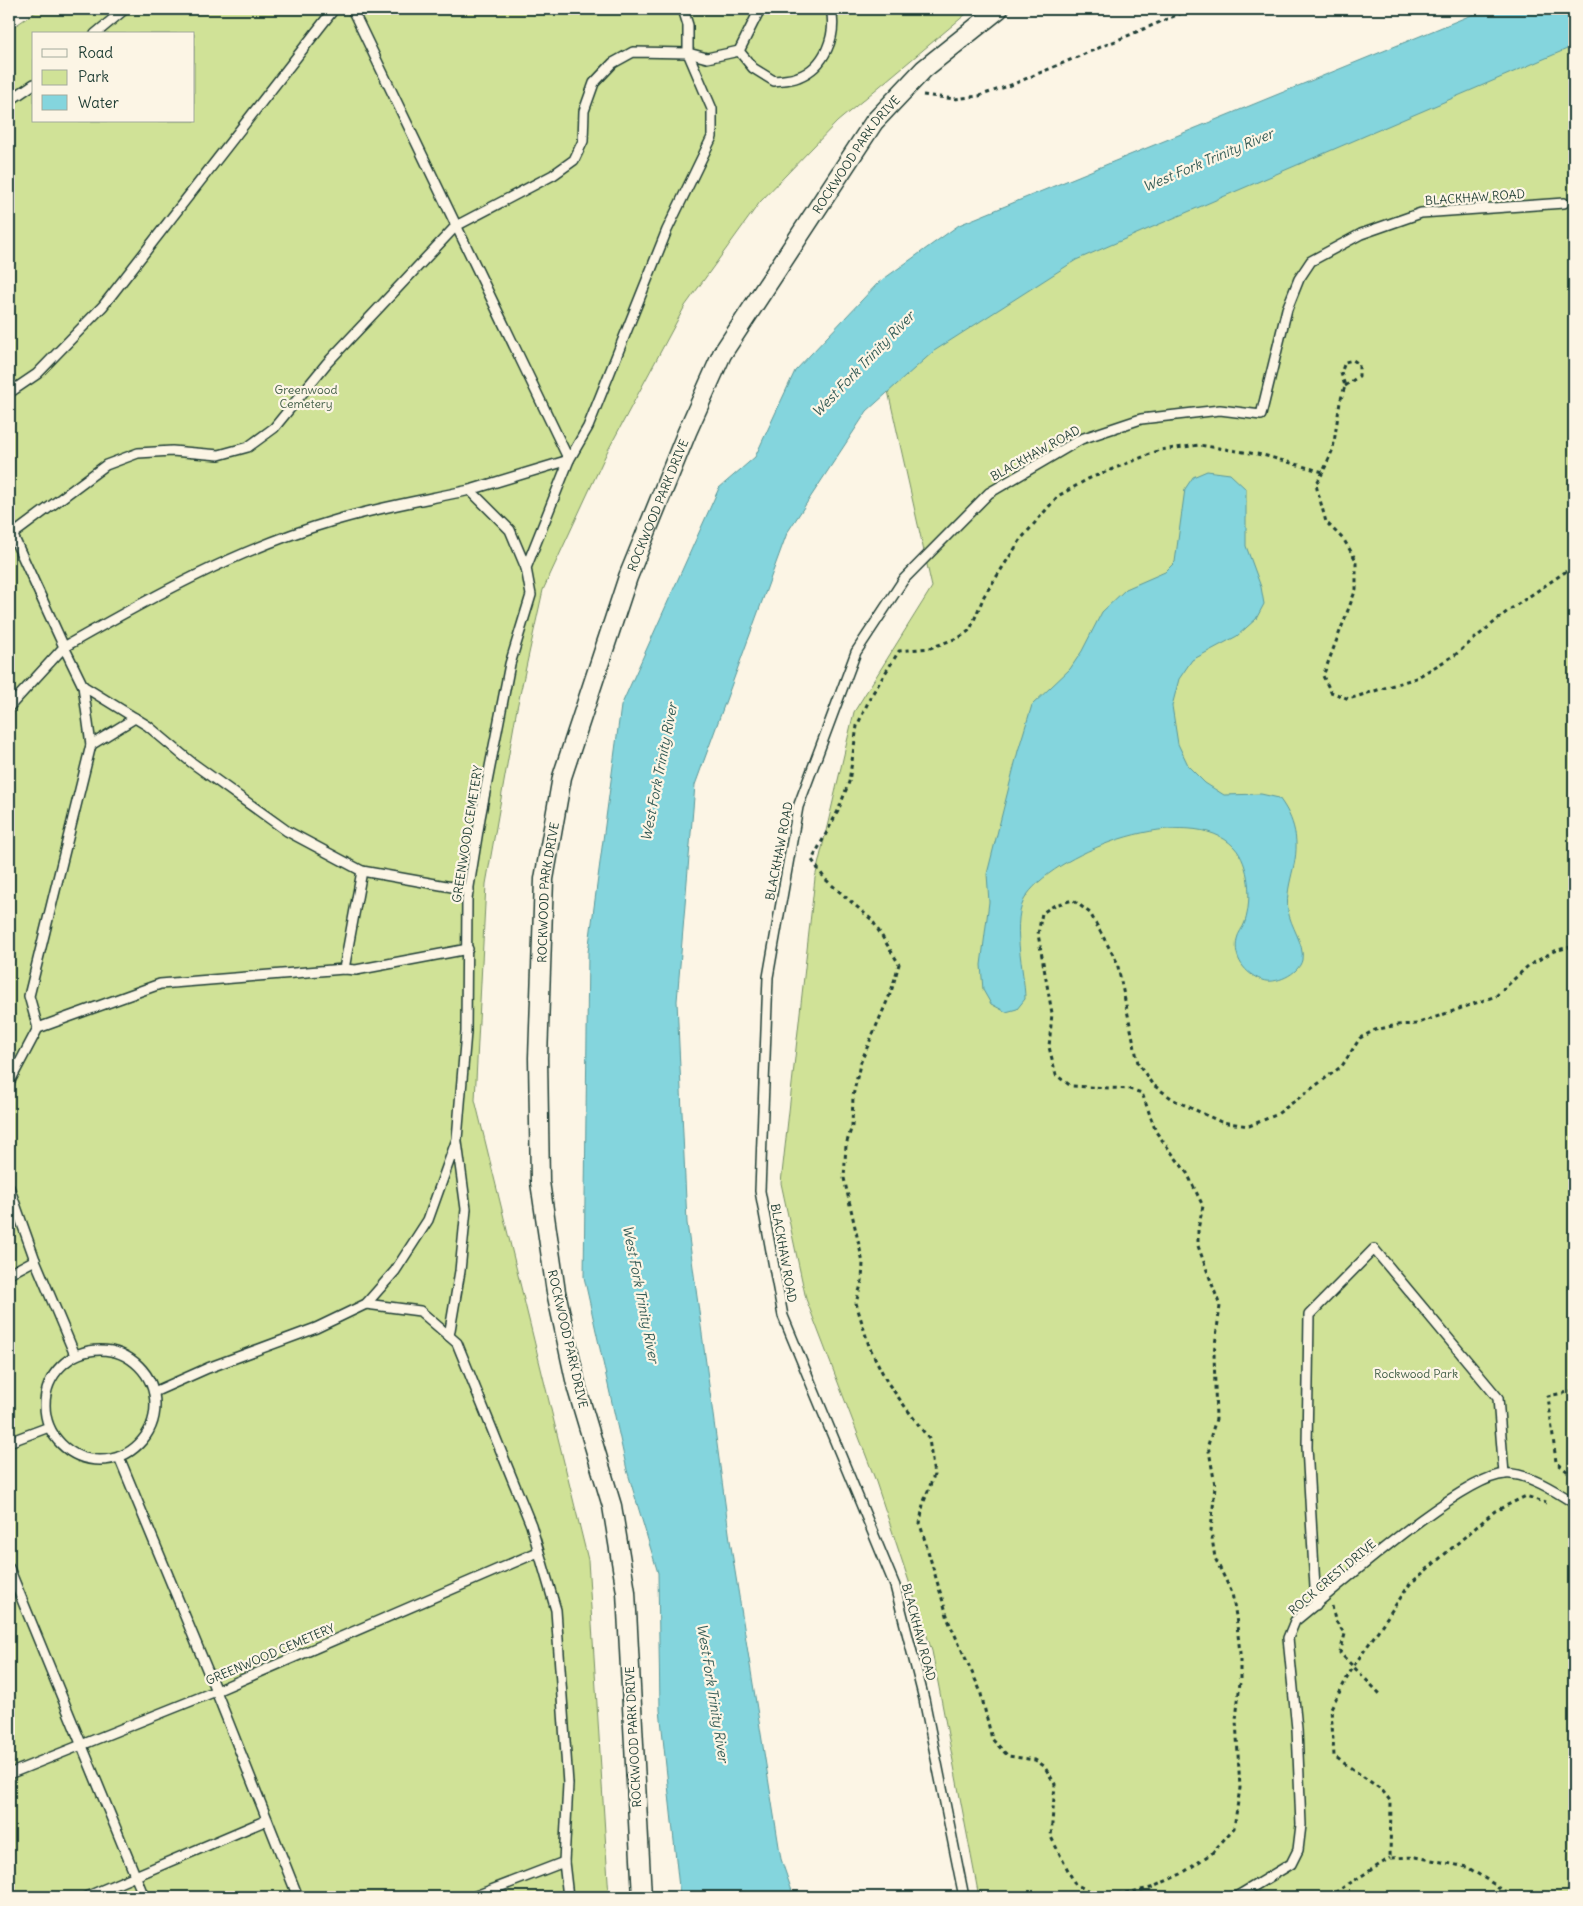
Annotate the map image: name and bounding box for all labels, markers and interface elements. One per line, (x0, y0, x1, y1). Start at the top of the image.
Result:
legend (32, 32, 195, 122)
text: Road (78, 43, 113, 62)
text: Park (78, 67, 109, 86)
street label: ROCKWOOD PARK DRIVE (809, 92, 903, 216)
text: Water (78, 93, 119, 112)
water label: West Fork Trinity River (1140, 123, 1278, 196)
street label: BLACKHAW ROAD (1425, 186, 1525, 208)
water label: West Fork Trinity River (808, 306, 920, 421)
park label: Greenwood Cemetery (275, 382, 337, 411)
street label: BLACKHAW ROAD (988, 422, 1082, 484)
street label: ROCKWOOD PARK DRIVE (624, 437, 691, 573)
water label: West Fork Trinity River (637, 699, 682, 842)
street label: GREENWOOD CEMETERY (449, 764, 485, 904)
street label: BLACKHAW ROAD (762, 800, 796, 902)
street label: ROCKWOOD PARK DRIVE (534, 821, 561, 963)
street label: BLACKHAW ROAD (768, 1202, 800, 1304)
water label: West Fork Trinity River (619, 1224, 664, 1367)
street label: ROCKWOOD PARK DRIVE (545, 1268, 591, 1410)
park label: Rockwood Park (1374, 1366, 1458, 1381)
street label: ROCK CREST DRIVE (1285, 1536, 1379, 1618)
street label: BLACKHAW ROAD (899, 1582, 939, 1682)
street label: GREENWOOD CEMETERY (203, 1620, 337, 1688)
water label: West Fork Trinity River (693, 1622, 733, 1766)
street label: ROCKWOOD PARK DRIVE (622, 1666, 644, 1808)

